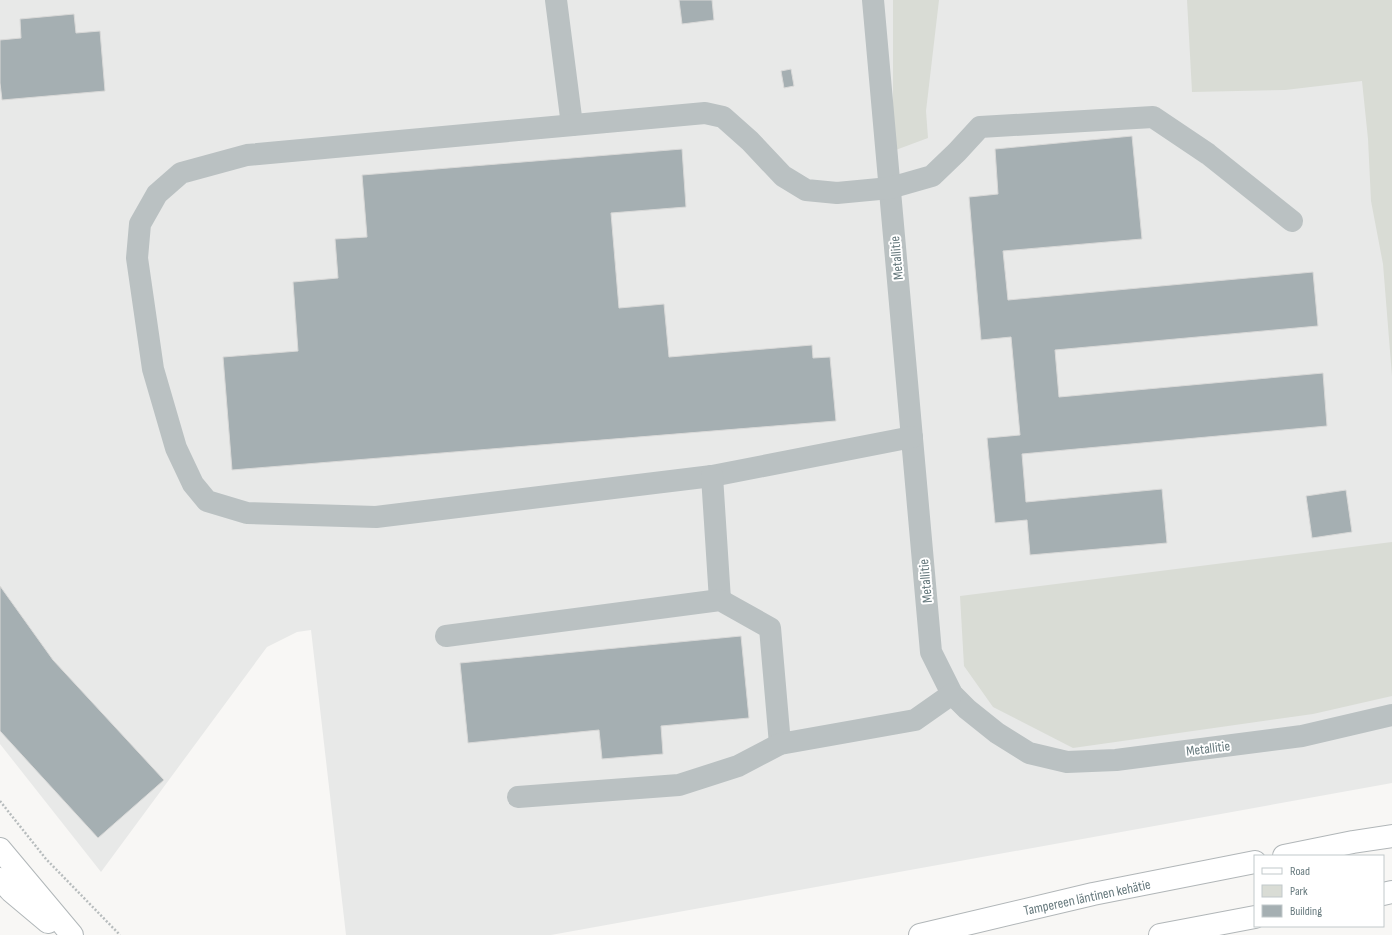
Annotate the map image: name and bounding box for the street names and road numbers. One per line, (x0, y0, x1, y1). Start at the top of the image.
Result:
street label: Metallitie (886, 235, 907, 281)
street label: Metallitie (915, 558, 936, 604)
street label: Metallitie (1185, 737, 1231, 760)
street label: Tampereen läntinen kehätie (1022, 876, 1152, 919)

